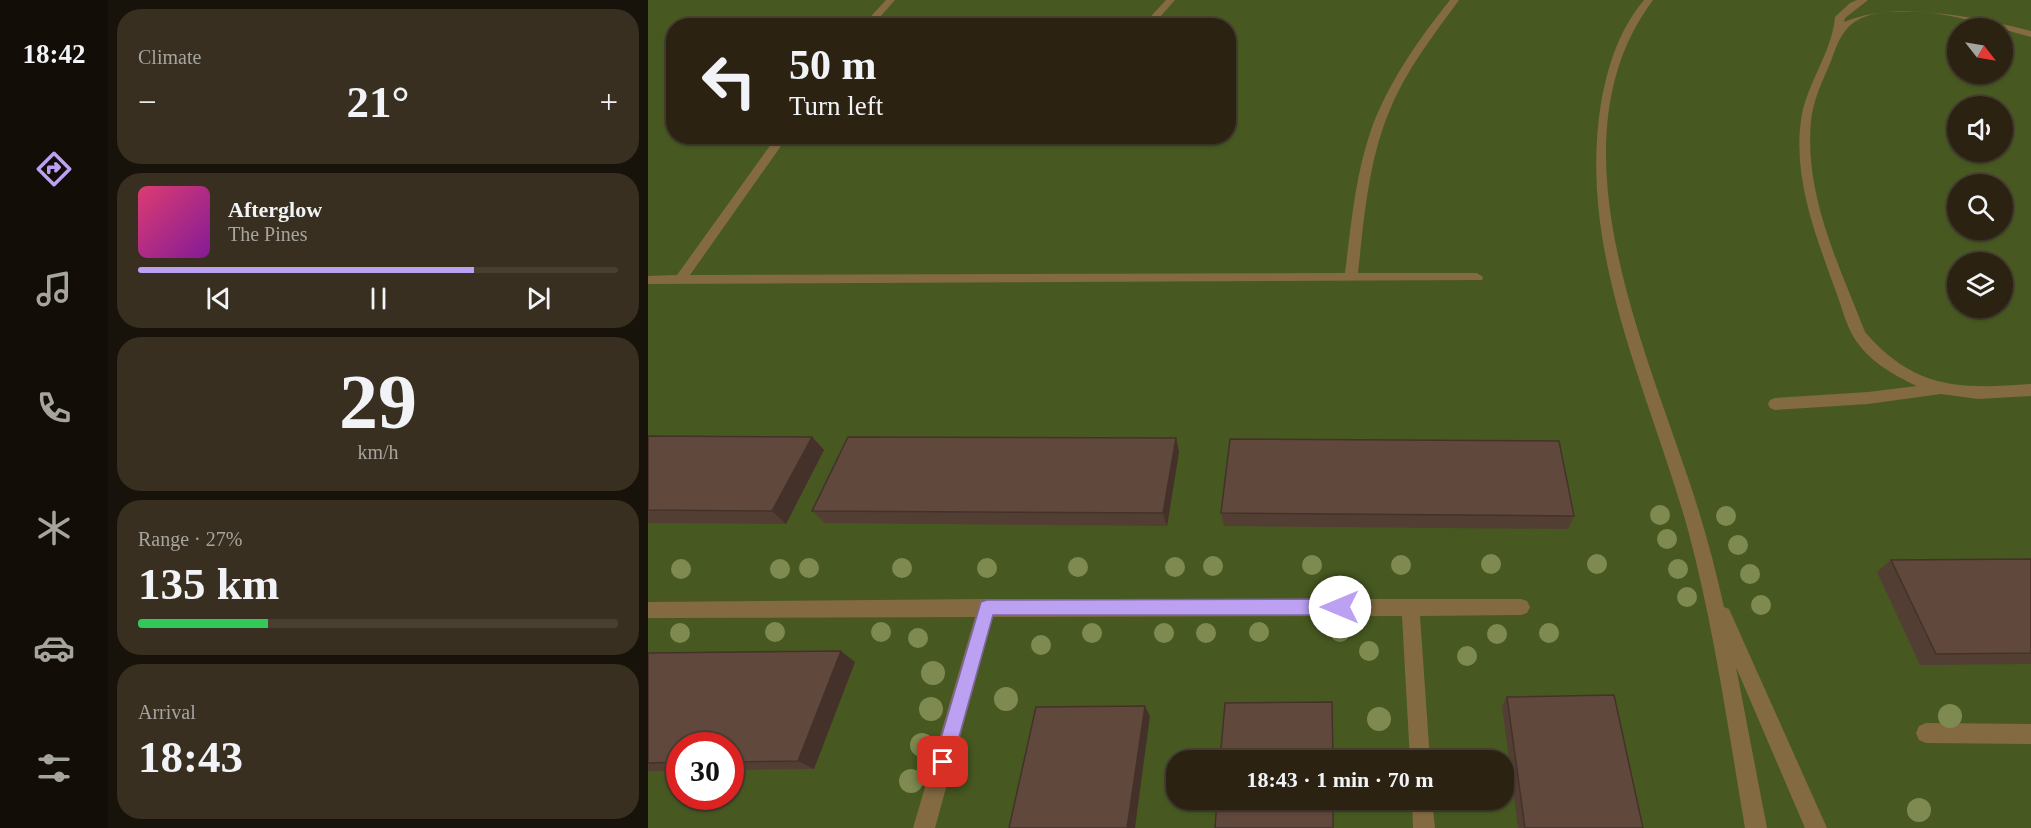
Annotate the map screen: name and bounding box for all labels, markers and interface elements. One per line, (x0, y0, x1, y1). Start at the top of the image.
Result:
north arrow (1947, 18, 2013, 84)
map controls (1947, 18, 2013, 318)
text: 18:42 (23, 39, 86, 69)
icon: left (690, 42, 768, 120)
text: 50 m (789, 42, 877, 88)
text: Climate (138, 46, 201, 68)
text: 21° (347, 77, 410, 127)
text: − (138, 84, 157, 120)
text: + (599, 84, 618, 120)
text: Turn left (789, 91, 883, 121)
button: sound (1947, 96, 2013, 162)
icon: directions (33, 148, 75, 190)
button: search (1947, 174, 2013, 240)
text: Afterglow (228, 197, 322, 222)
text: The Pines (228, 223, 307, 245)
button: layers (1947, 252, 2013, 318)
icon: music (33, 268, 75, 310)
icon: previous (202, 282, 235, 315)
icon: pause (362, 282, 395, 315)
icon: next (522, 282, 555, 315)
text: 29 (339, 358, 417, 445)
icon: phone (33, 387, 75, 429)
text: km/h (357, 441, 399, 463)
icon: climate (33, 507, 75, 549)
text: Range · 27% (138, 528, 242, 550)
text: 135 km (138, 559, 279, 609)
position arrow (1308, 575, 1372, 639)
icon: car (33, 627, 75, 669)
text: Arrival (138, 701, 196, 723)
text: 18:43 (138, 732, 243, 782)
speed limit sign: 30 (666, 732, 744, 810)
pin (917, 736, 968, 787)
icon: arrive (926, 745, 959, 778)
icon: filters (33, 747, 75, 789)
text: 18:43 · 1 min · 70 m (1247, 767, 1434, 792)

